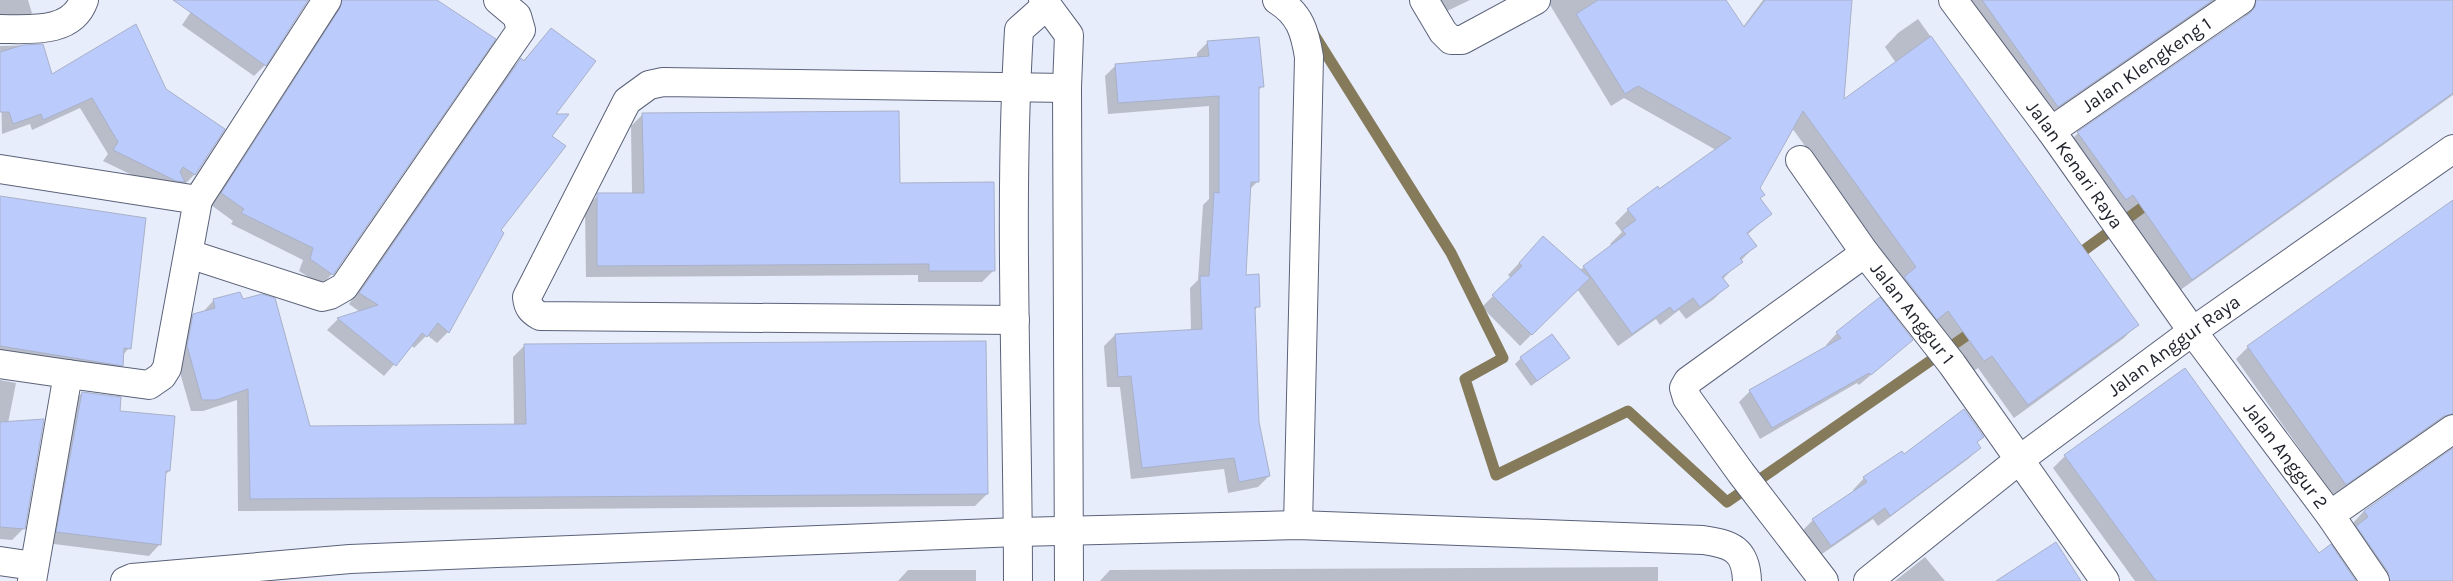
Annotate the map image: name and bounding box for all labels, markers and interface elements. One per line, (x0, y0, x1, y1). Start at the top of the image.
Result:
street label: Jalan Klengkeng 1 (2078, 13, 2215, 117)
street label: Jalan Kenari Raya (2022, 97, 2128, 233)
street label: Jalan Anggur 1 (1866, 258, 1959, 368)
street label: Jalan Anggur Raya (2104, 290, 2244, 401)
street label: Jalan Anggur 2 (2238, 398, 2333, 513)

